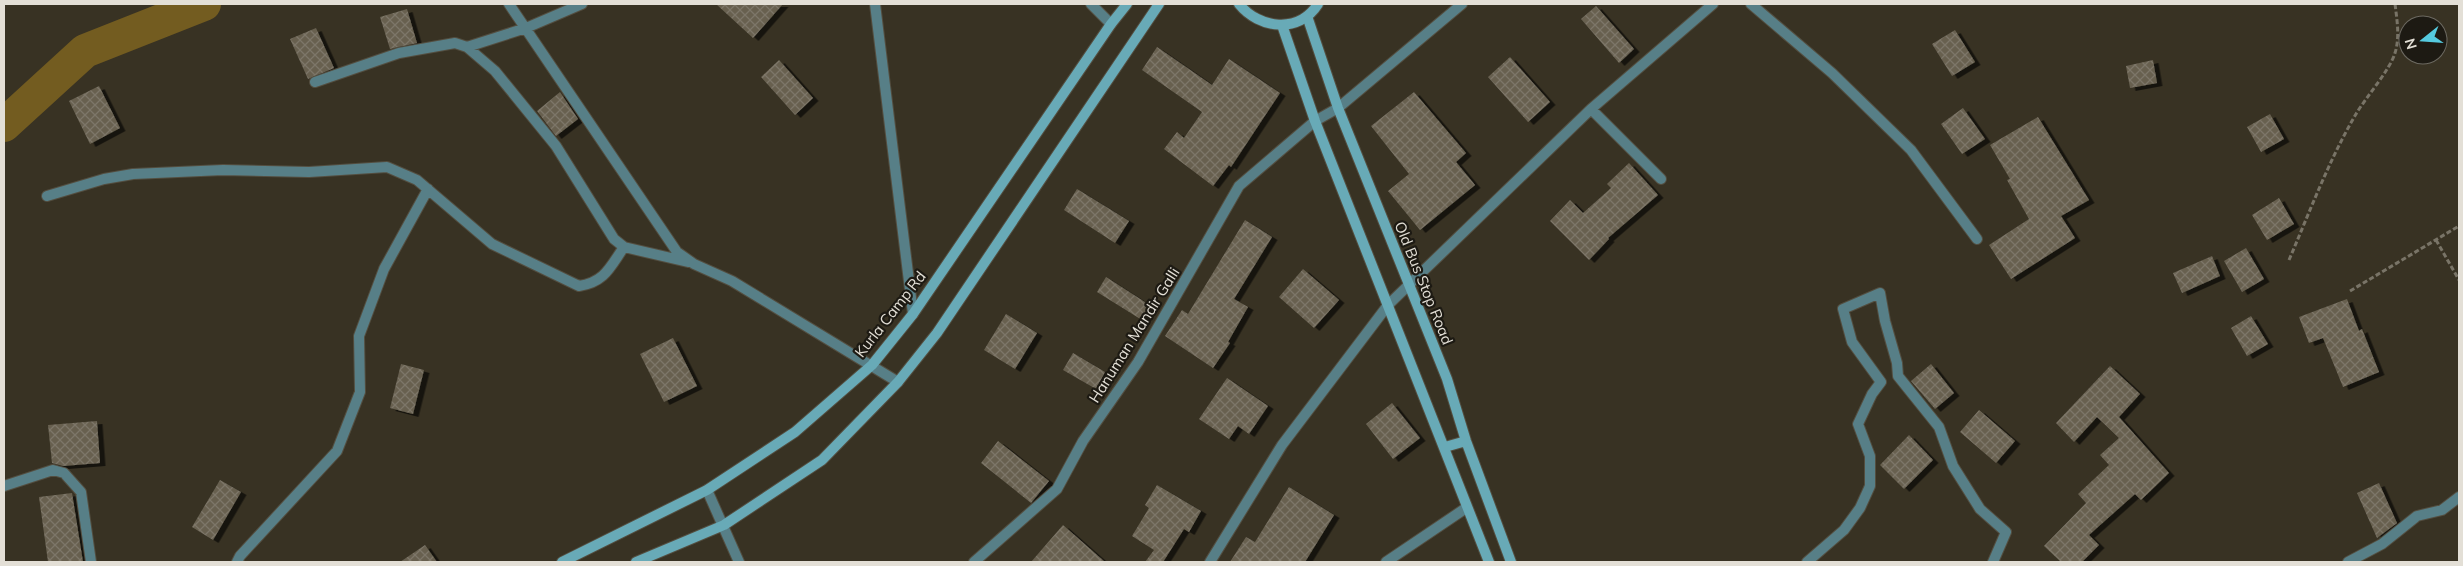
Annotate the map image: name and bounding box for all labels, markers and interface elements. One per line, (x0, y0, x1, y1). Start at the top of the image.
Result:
north arrow (2398, 15, 2448, 65)
text: N (2400, 36, 2421, 51)
street label: Old Bus Stop Road (1391, 219, 1457, 347)
street label: Hanuman Mandir Galli (1085, 264, 1183, 406)
street label: Kurla Camp Rd (850, 267, 930, 361)

